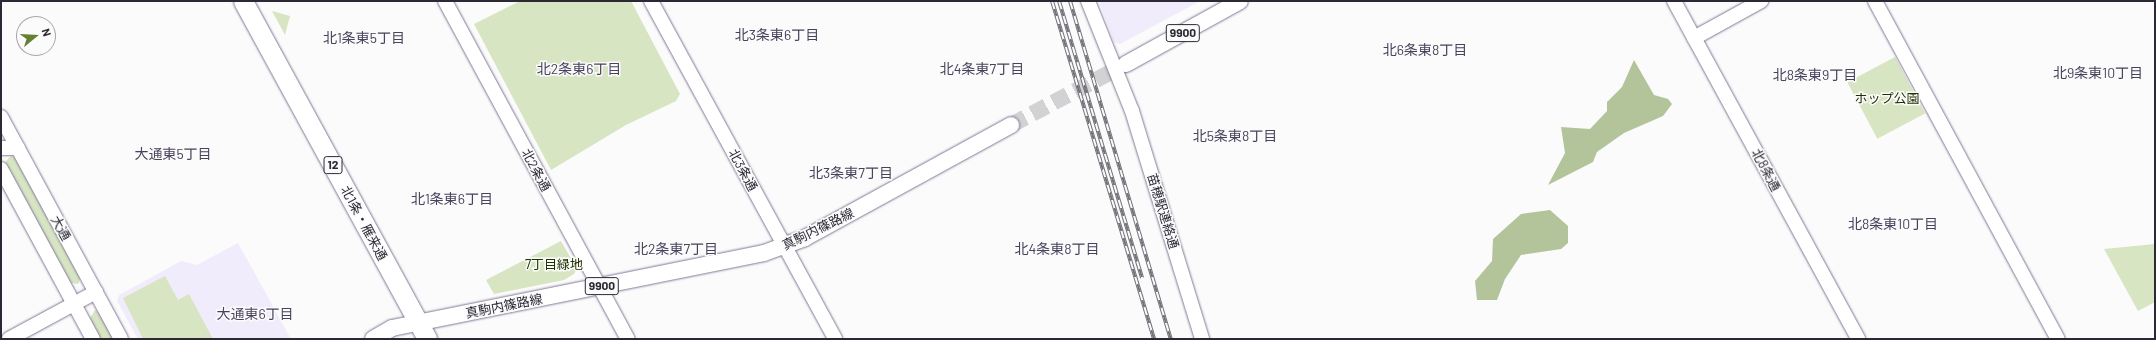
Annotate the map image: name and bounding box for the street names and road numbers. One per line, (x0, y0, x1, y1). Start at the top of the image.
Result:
road number: 9900 (1165, 23, 1201, 43)
street label: 北2条通 (518, 146, 554, 194)
street label: 北3条通 (725, 146, 761, 194)
street label: 北8条通 (1748, 146, 1784, 194)
road number: 12 (323, 155, 343, 175)
street label: 苗穂駅連絡通 (1144, 171, 1182, 251)
street label: 北1条・雁来通 (338, 183, 390, 263)
street label: 真駒内篠路線 (780, 205, 856, 253)
street label: 大通 (48, 213, 74, 243)
road number: 9900 (584, 276, 620, 296)
street label: 真駒内篠路線 (464, 291, 544, 321)

